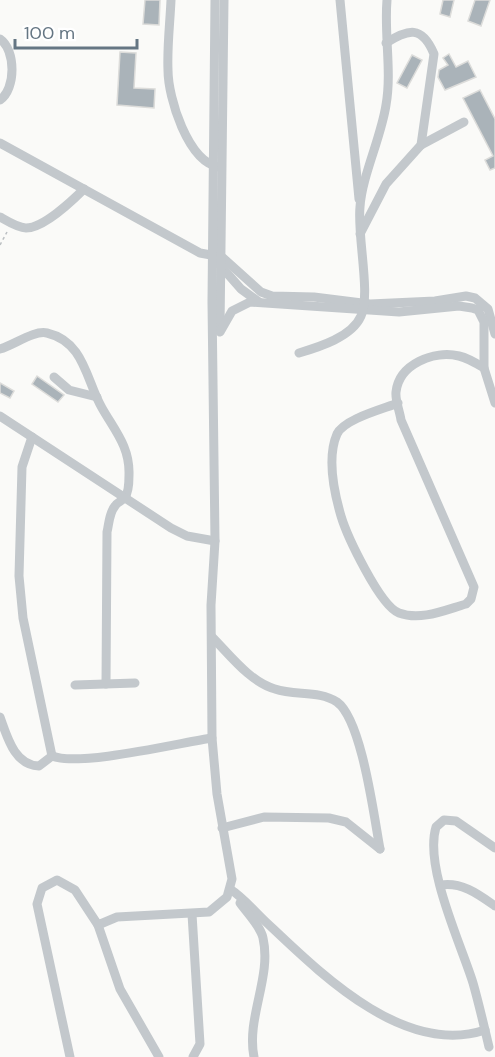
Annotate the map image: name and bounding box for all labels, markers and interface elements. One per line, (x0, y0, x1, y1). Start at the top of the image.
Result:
scale bar (15, 12, 136, 50)
text: 100 m (24, 21, 75, 45)

